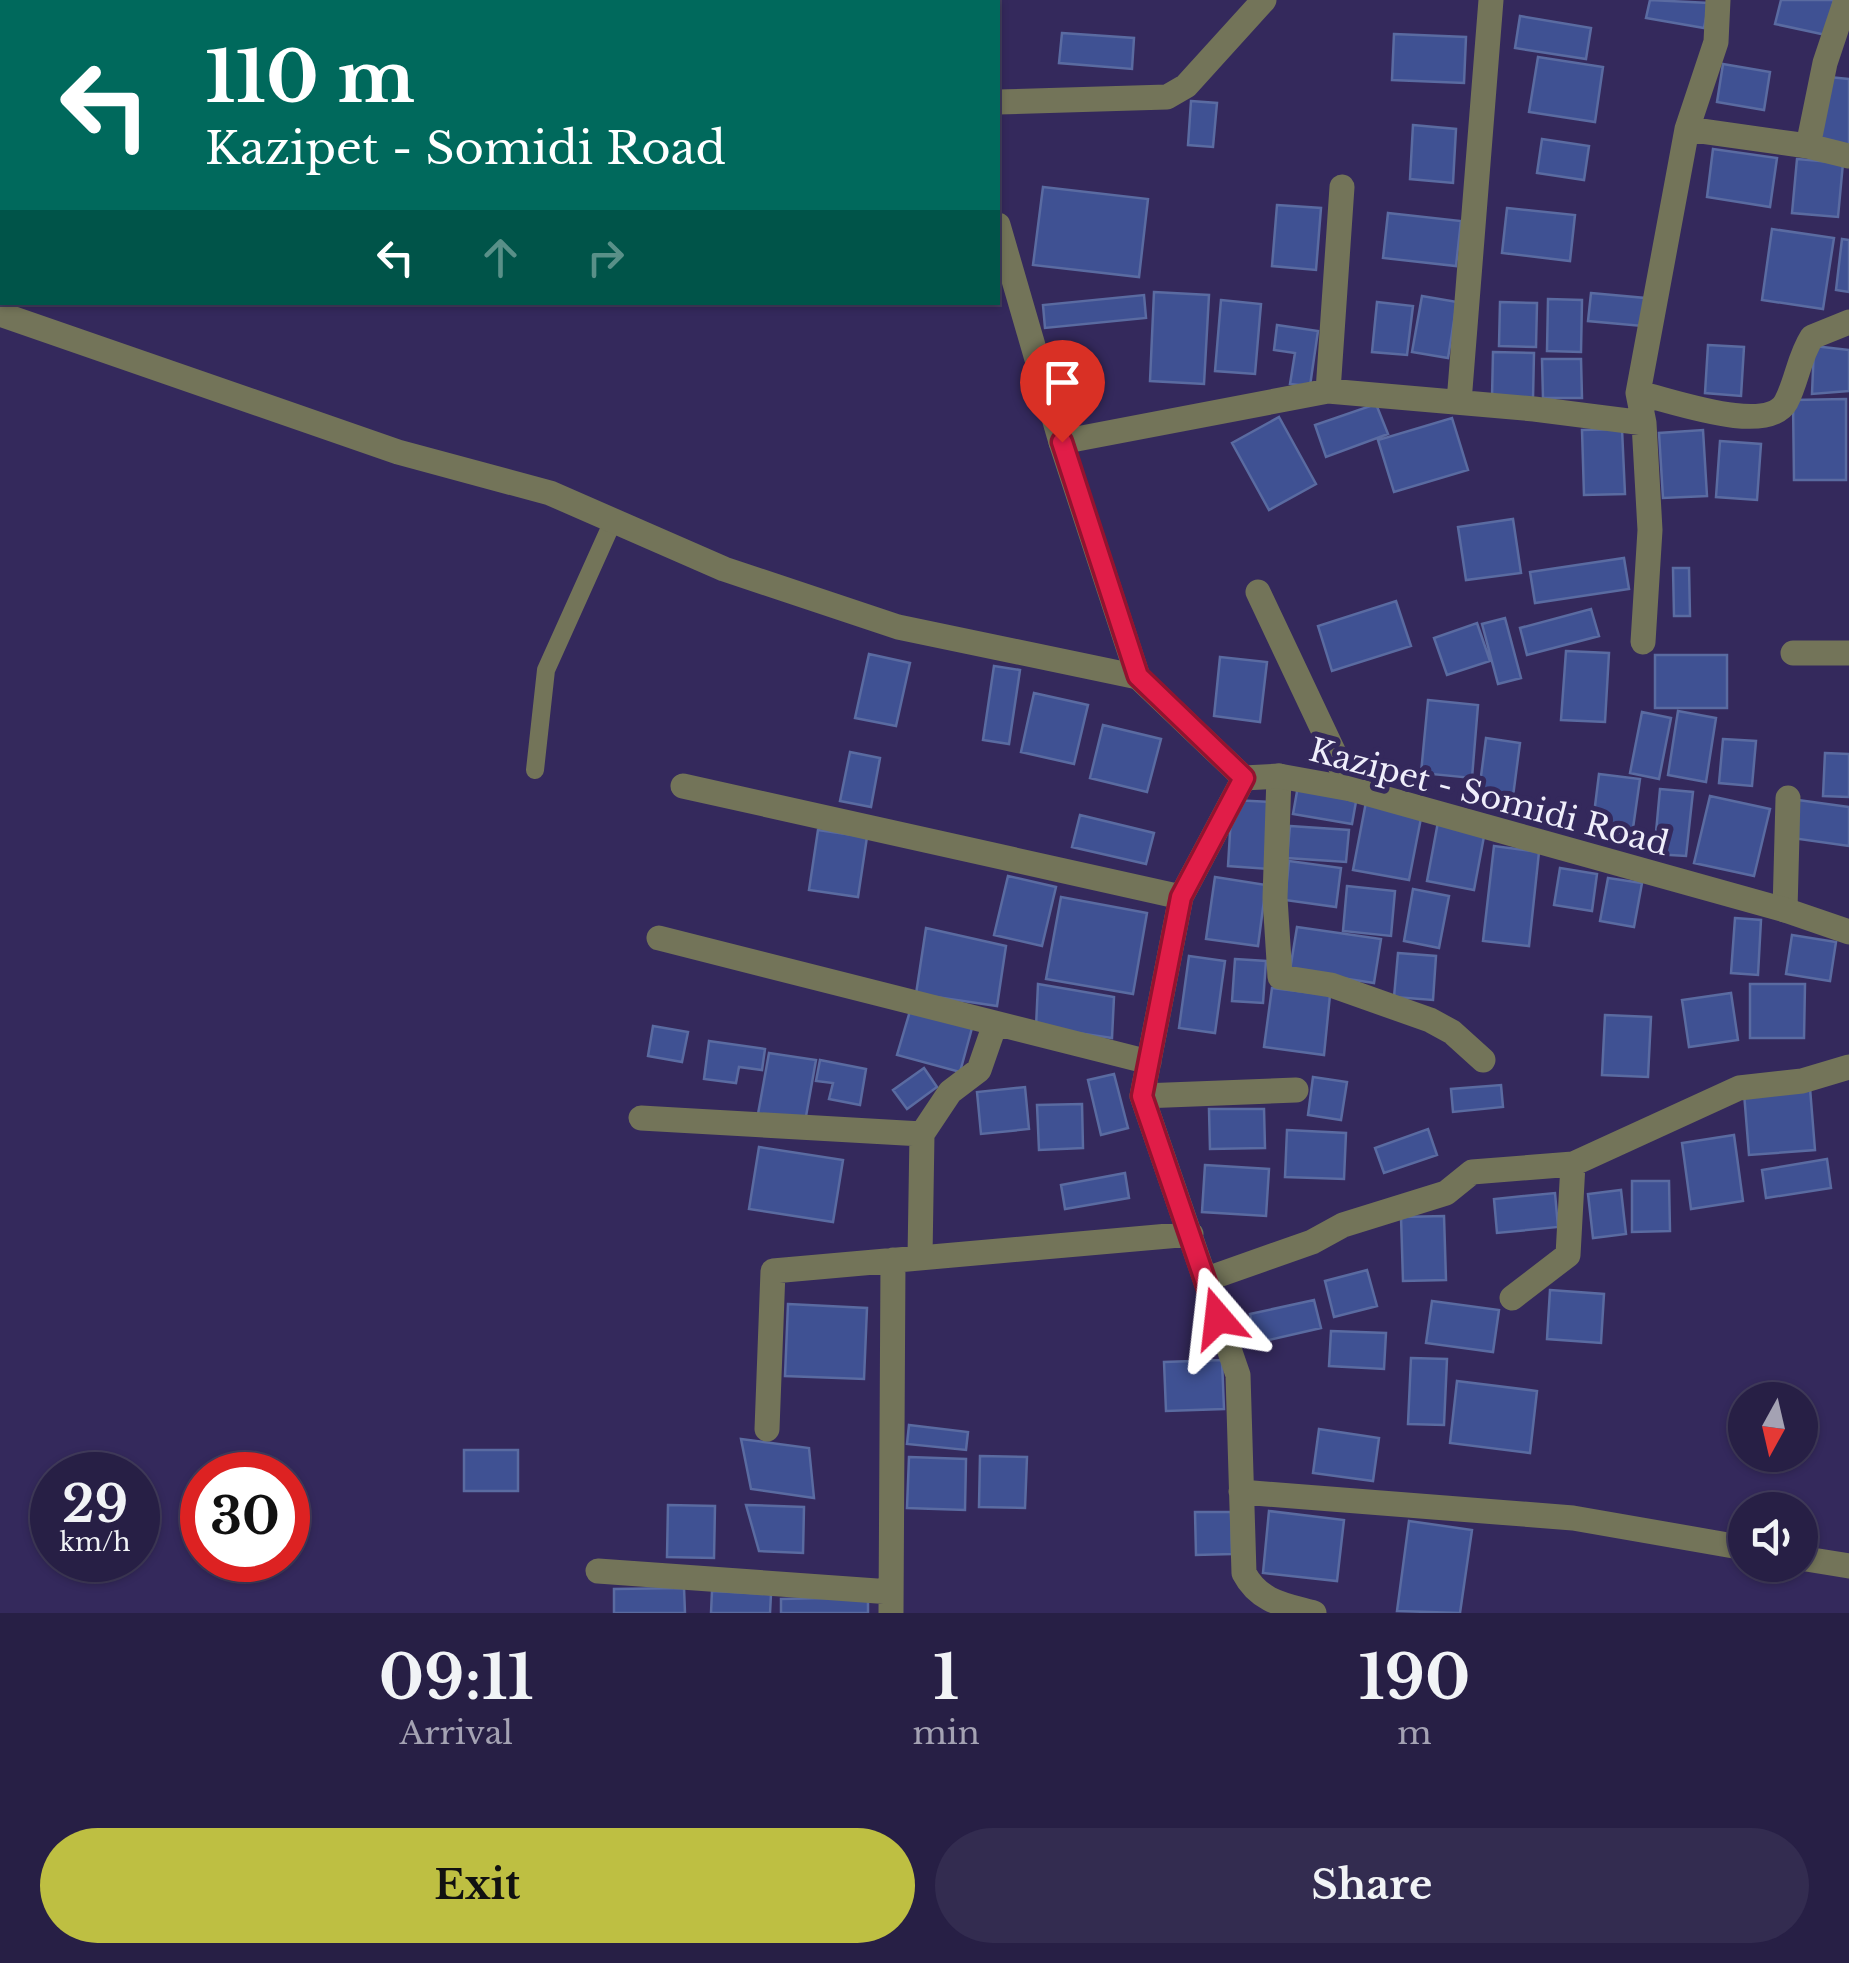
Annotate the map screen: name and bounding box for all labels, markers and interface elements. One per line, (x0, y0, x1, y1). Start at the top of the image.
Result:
text: 110 m (205, 34, 415, 121)
icon: left (40, 40, 170, 170)
text: Kazipet - Somidi Road (205, 120, 726, 176)
icon: left (368, 230, 423, 285)
icon: ahead (473, 230, 528, 285)
icon: right (578, 230, 633, 285)
pin (1020, 340, 1105, 443)
icon: arrive (1035, 355, 1090, 410)
street label: Kazipet - Somidi Road (1305, 730, 1673, 864)
position arrow (1166, 1266, 1270, 1370)
north arrow (1728, 1382, 1818, 1472)
map controls (1728, 1382, 1818, 1582)
speed limit sign: 30 (180, 1452, 310, 1582)
text: 29 (62, 1473, 128, 1536)
button: sound (1728, 1492, 1818, 1582)
text: km/h (60, 1527, 130, 1558)
text: 09:11 (379, 1641, 534, 1715)
text: 1 (933, 1641, 959, 1715)
text: 190 (1358, 1641, 1470, 1715)
text: Arrival (400, 1713, 513, 1753)
text: min (912, 1713, 980, 1753)
text: m (1397, 1713, 1432, 1753)
button: Exit (40, 1828, 915, 1943)
button: Share (935, 1828, 1809, 1943)

